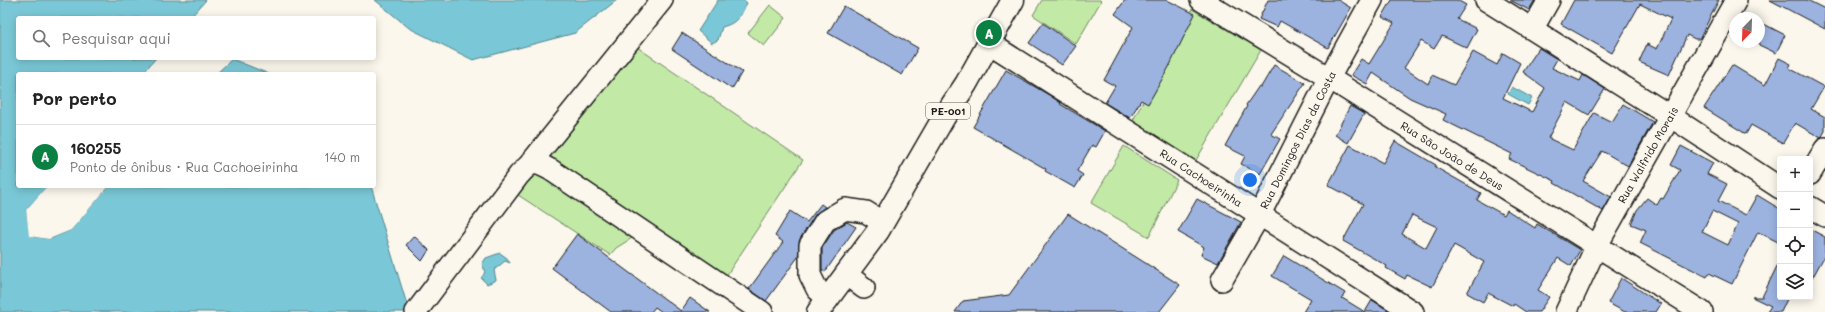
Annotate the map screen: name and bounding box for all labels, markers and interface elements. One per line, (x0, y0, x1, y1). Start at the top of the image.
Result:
north arrow (1729, 12, 1765, 48)
search box (16, 16, 376, 60)
pin: A (976, 18, 1002, 48)
icon: search (30, 27, 52, 49)
text: Pesquisar aqui (62, 28, 171, 48)
street label: Rua Domingos Dias da Costa (1256, 68, 1339, 211)
text: Por perto (32, 87, 116, 109)
road number: PE-001 (926, 103, 970, 119)
street label: Rua Walfrido Morais (1614, 104, 1681, 206)
street label: Rua São João de Deus (1398, 118, 1507, 193)
text: 160255 (70, 138, 121, 158)
street label: Rua Cachoeirinha (1157, 145, 1246, 210)
text: A (40, 148, 50, 165)
text: 140 m (324, 148, 360, 165)
map controls (1777, 156, 1813, 300)
button: + (1777, 156, 1813, 192)
text: Ponto de ônibus · Rua Cachoeirinha (70, 158, 298, 175)
your location (1240, 170, 1260, 190)
button: − (1777, 192, 1813, 228)
button: locate (1777, 228, 1813, 264)
button: layers (1777, 264, 1813, 300)

